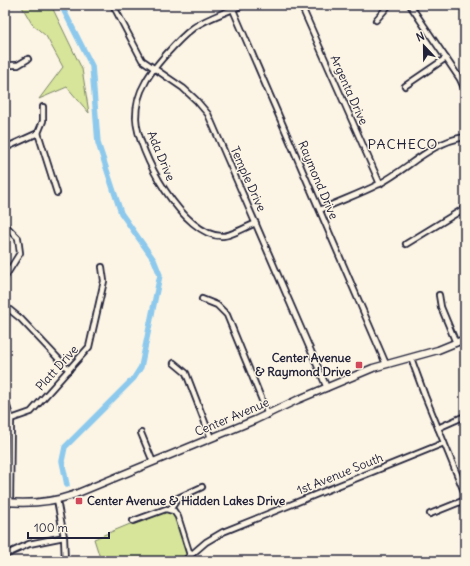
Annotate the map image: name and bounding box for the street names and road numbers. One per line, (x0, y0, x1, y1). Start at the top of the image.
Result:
street label: Argenta Drive (327, 53, 371, 127)
street label: Ada Drive (144, 129, 179, 183)
street label: Raymond Drive (295, 138, 342, 221)
street label: Temple Drive (227, 144, 269, 214)
street label: Platt Drive (32, 342, 81, 394)
street label: Center Avenue (192, 394, 271, 439)
street label: 1st Avenue South (295, 449, 385, 498)

